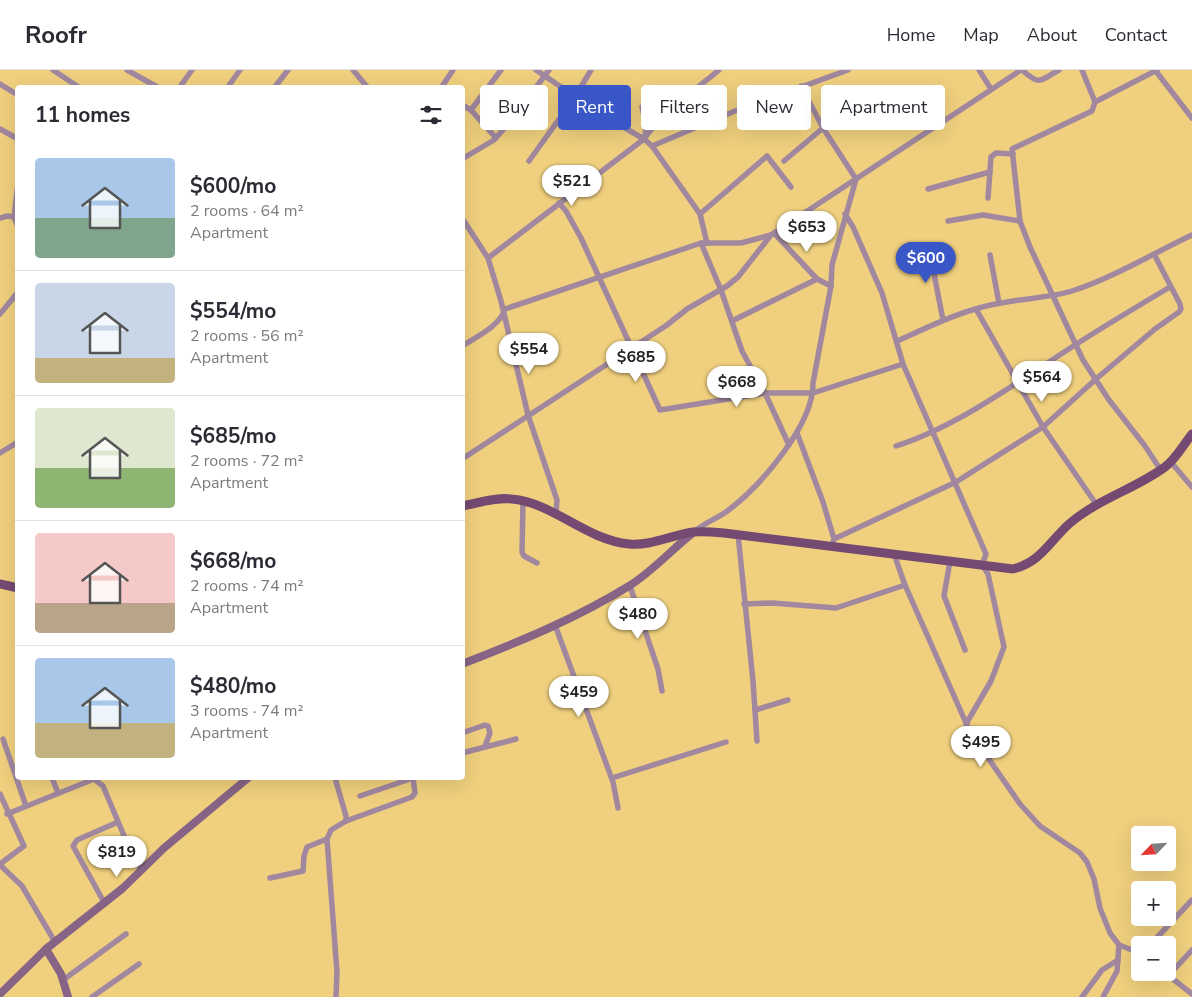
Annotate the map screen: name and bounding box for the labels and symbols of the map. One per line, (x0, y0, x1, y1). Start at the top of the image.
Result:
pin: $521 (542, 164, 602, 207)
pin: $653 (777, 210, 837, 253)
pin: $600 (896, 242, 956, 284)
pin: $554 (499, 332, 559, 375)
pin: $685 (606, 340, 666, 383)
pin: $564 (1012, 360, 1072, 403)
pin: $668 (707, 366, 767, 408)
pin: $480 (608, 598, 668, 640)
pin: $459 (549, 676, 609, 718)
pin: $495 (951, 726, 1011, 768)
north arrow (1131, 826, 1176, 871)
pin: $819 (87, 836, 147, 878)

